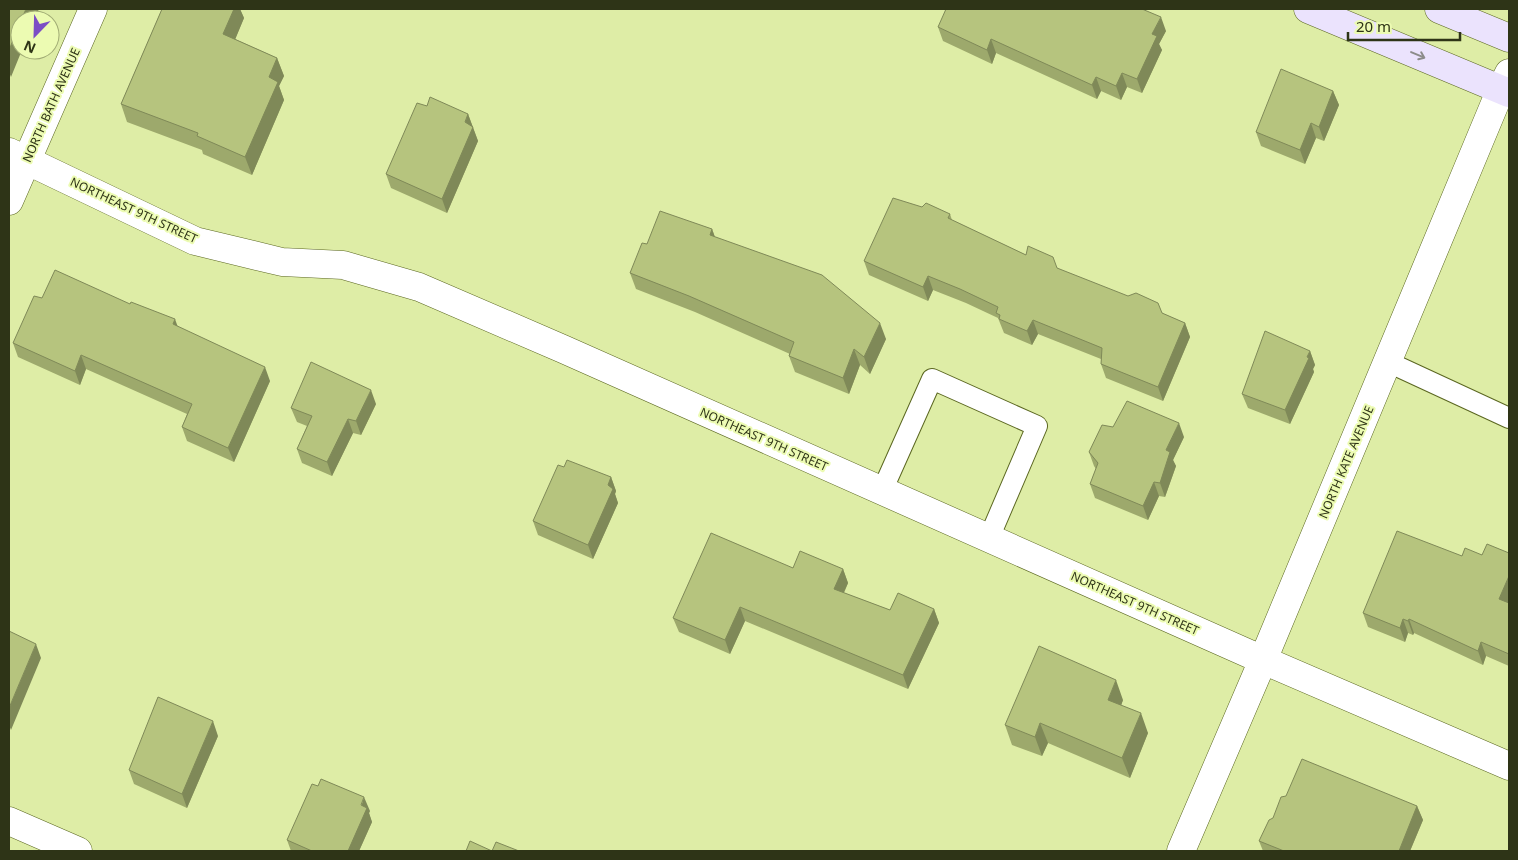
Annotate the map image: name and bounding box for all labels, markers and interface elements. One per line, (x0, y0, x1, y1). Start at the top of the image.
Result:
north arrow (10, 10, 60, 60)
scale bar (1348, 10, 1460, 42)
text: 20 m (1356, 16, 1391, 36)
street label: NORTH BATH AVENUE (19, 46, 83, 164)
one-way arrow (1410, 50, 1425, 60)
street label: NORTHEAST 9TH STREET (68, 173, 201, 247)
street label: NORTHEAST 9TH STREET (697, 403, 831, 475)
street label: NORTH KATE AVENUE (1315, 403, 1377, 521)
street label: NORTHEAST 9TH STREET (1068, 567, 1202, 639)

